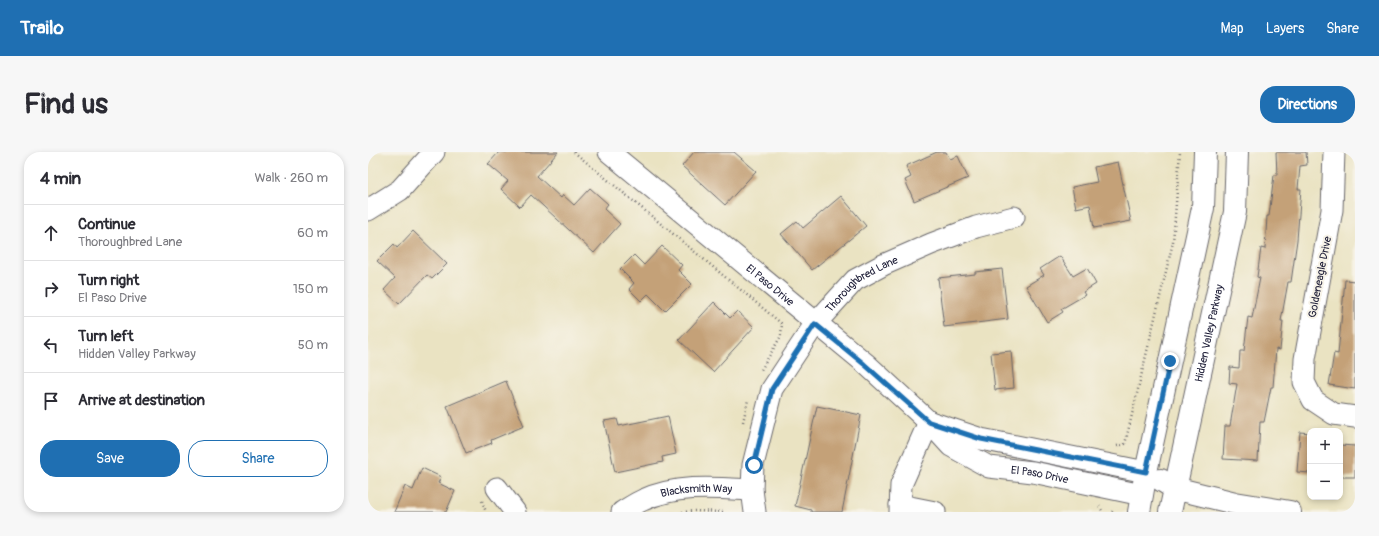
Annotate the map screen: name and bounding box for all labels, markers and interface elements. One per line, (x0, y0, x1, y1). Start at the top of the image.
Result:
text: Trailo (20, 16, 64, 40)
text: Map (1221, 20, 1244, 37)
text: Layers (1266, 20, 1304, 37)
text: Share (1326, 20, 1359, 37)
button: Directions (1260, 86, 1355, 123)
text: Find us (24, 87, 108, 122)
text: 4 min (40, 168, 81, 189)
text: Walk · 260 m (254, 170, 328, 186)
text: Continue (78, 215, 136, 234)
icon: ahead (40, 222, 62, 244)
text: 60 m (297, 225, 328, 241)
text: Thoroughbred Lane (78, 234, 182, 250)
street label: Goldeneagle Drive (1306, 235, 1334, 319)
street label: Thoroughbred Lane (823, 253, 900, 315)
street label: El Paso Drive (744, 261, 797, 309)
text: Turn right (78, 271, 139, 290)
icon: right (40, 278, 62, 300)
text: 150 m (293, 281, 328, 297)
street label: Hidden Valley Parkway (1192, 283, 1226, 383)
text: El Paso Drive (78, 290, 147, 306)
text: Turn left (78, 327, 134, 346)
icon: left (40, 334, 62, 356)
text: 50 m (298, 337, 328, 353)
text: Hidden Valley Parkway (78, 346, 196, 362)
route end (1161, 352, 1179, 370)
icon: arrive (40, 390, 62, 412)
text: Arrive at destination (78, 391, 205, 410)
map controls (1307, 428, 1343, 500)
button: + (1307, 428, 1343, 464)
button: Save (40, 440, 180, 477)
button: Share (188, 440, 328, 477)
route start (745, 456, 763, 474)
street label: El Paso Drive (1010, 463, 1070, 486)
button: − (1307, 464, 1343, 500)
street label: Blacksmith Way (659, 482, 733, 500)

